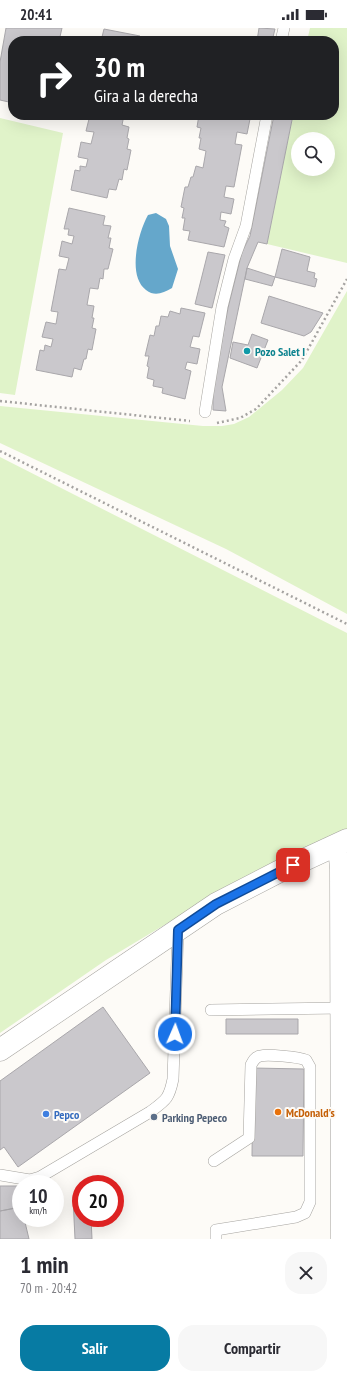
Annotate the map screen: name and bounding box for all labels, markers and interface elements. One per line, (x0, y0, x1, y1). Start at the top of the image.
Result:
text: 20:41 (20, 5, 52, 24)
text: 30 m (94, 48, 145, 85)
icon: right (28, 52, 80, 104)
text: Gira a la derecha (94, 84, 198, 107)
map controls (291, 132, 335, 176)
button: search (291, 132, 335, 176)
place label: Pozo Salet I (255, 344, 305, 359)
marker: Pozo Salet I (242, 346, 252, 356)
pin (276, 848, 310, 882)
icon: arrive (282, 854, 304, 876)
position arrow (154, 1013, 196, 1055)
place label: McDonald's (286, 1105, 335, 1120)
place label: Pepco (54, 1107, 80, 1122)
marker: McDonald's (273, 1107, 283, 1117)
marker: Pepco (41, 1109, 51, 1119)
place label: Parking Pepeco (162, 1110, 228, 1125)
marker: Parking Pepeco (149, 1112, 159, 1122)
speed limit sign: 20 (72, 1175, 124, 1227)
text: 10 (28, 1183, 48, 1209)
text: km/h (29, 1204, 47, 1217)
text: 1 min (20, 1249, 68, 1280)
button: close (285, 1252, 327, 1294)
text: 70 m · 20:42 (20, 1280, 77, 1297)
button: Salir (20, 1325, 170, 1371)
button: Compartir (178, 1325, 327, 1371)

